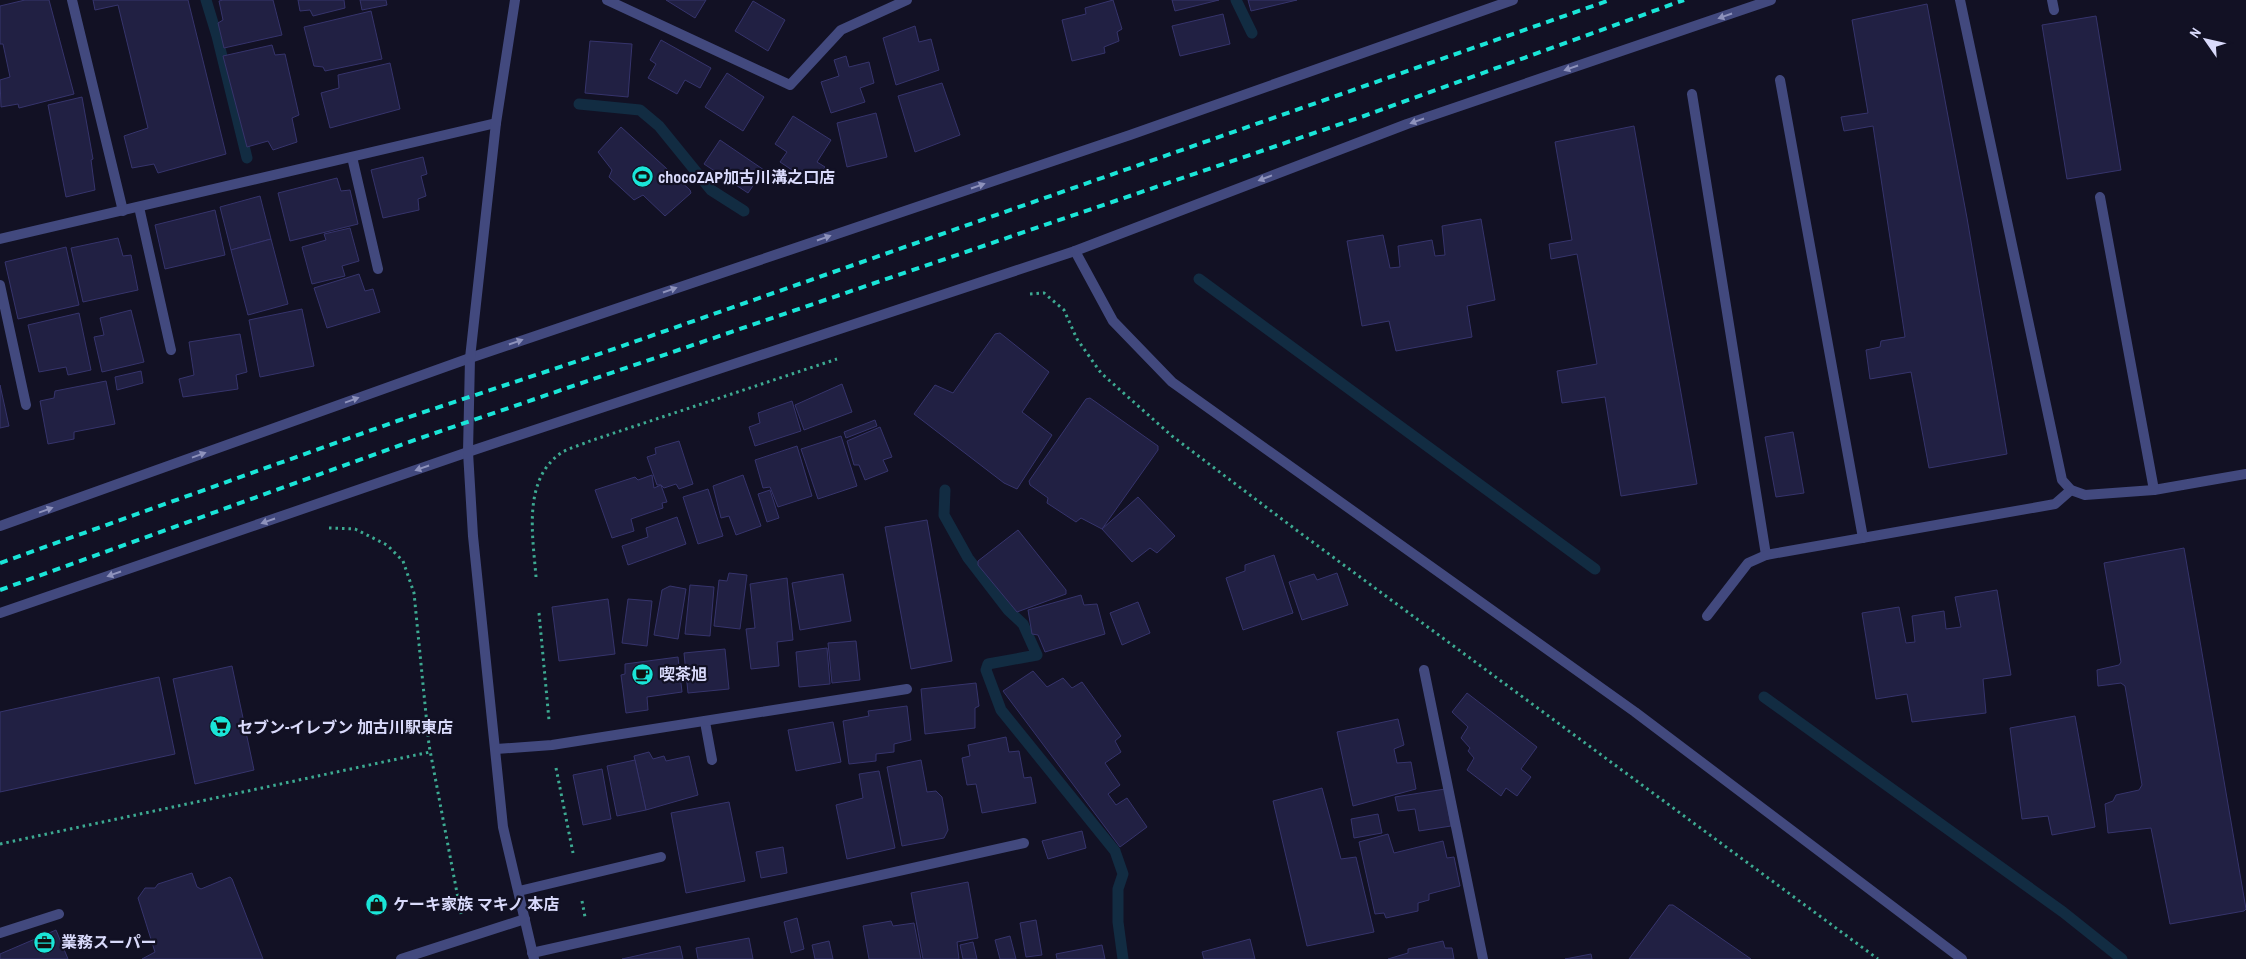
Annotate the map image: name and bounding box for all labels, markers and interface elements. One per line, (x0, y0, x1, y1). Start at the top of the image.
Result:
one-way arrow (1717, 13, 1732, 20)
north arrow (2181, 15, 2231, 65)
text: N (2185, 24, 2205, 41)
one-way arrow (1563, 65, 1578, 72)
one-way arrow (1409, 117, 1424, 125)
sports icon: chocoZAP加古川溝之口店 (630, 165, 654, 189)
place label: chocoZAP加古川溝之口店 (658, 166, 835, 188)
one-way arrow (1257, 174, 1272, 182)
one-way arrow (971, 182, 986, 190)
one-way arrow (817, 234, 832, 242)
one-way arrow (663, 286, 678, 293)
one-way arrow (509, 338, 524, 345)
one-way arrow (345, 396, 360, 404)
one-way arrow (192, 451, 207, 459)
one-way arrow (414, 465, 429, 472)
one-way arrow (39, 506, 54, 514)
one-way arrow (260, 517, 275, 525)
one-way arrow (107, 571, 122, 578)
cafe icon: 喫茶旭 (631, 662, 655, 686)
place label: 喫茶旭 (659, 663, 707, 685)
supermarket icon: セブン-イレブン 加古川駅東店 (209, 715, 233, 739)
place label: セブン-イレブン 加古川駅東店 (237, 716, 453, 738)
shop icon: ケーキ家族 マキノ 本店 (365, 892, 389, 916)
place label: ケーキ家族 マキノ 本店 (393, 893, 559, 915)
office icon: 業務スーパー (33, 930, 57, 954)
place label: 業務スーパー (61, 931, 157, 953)

